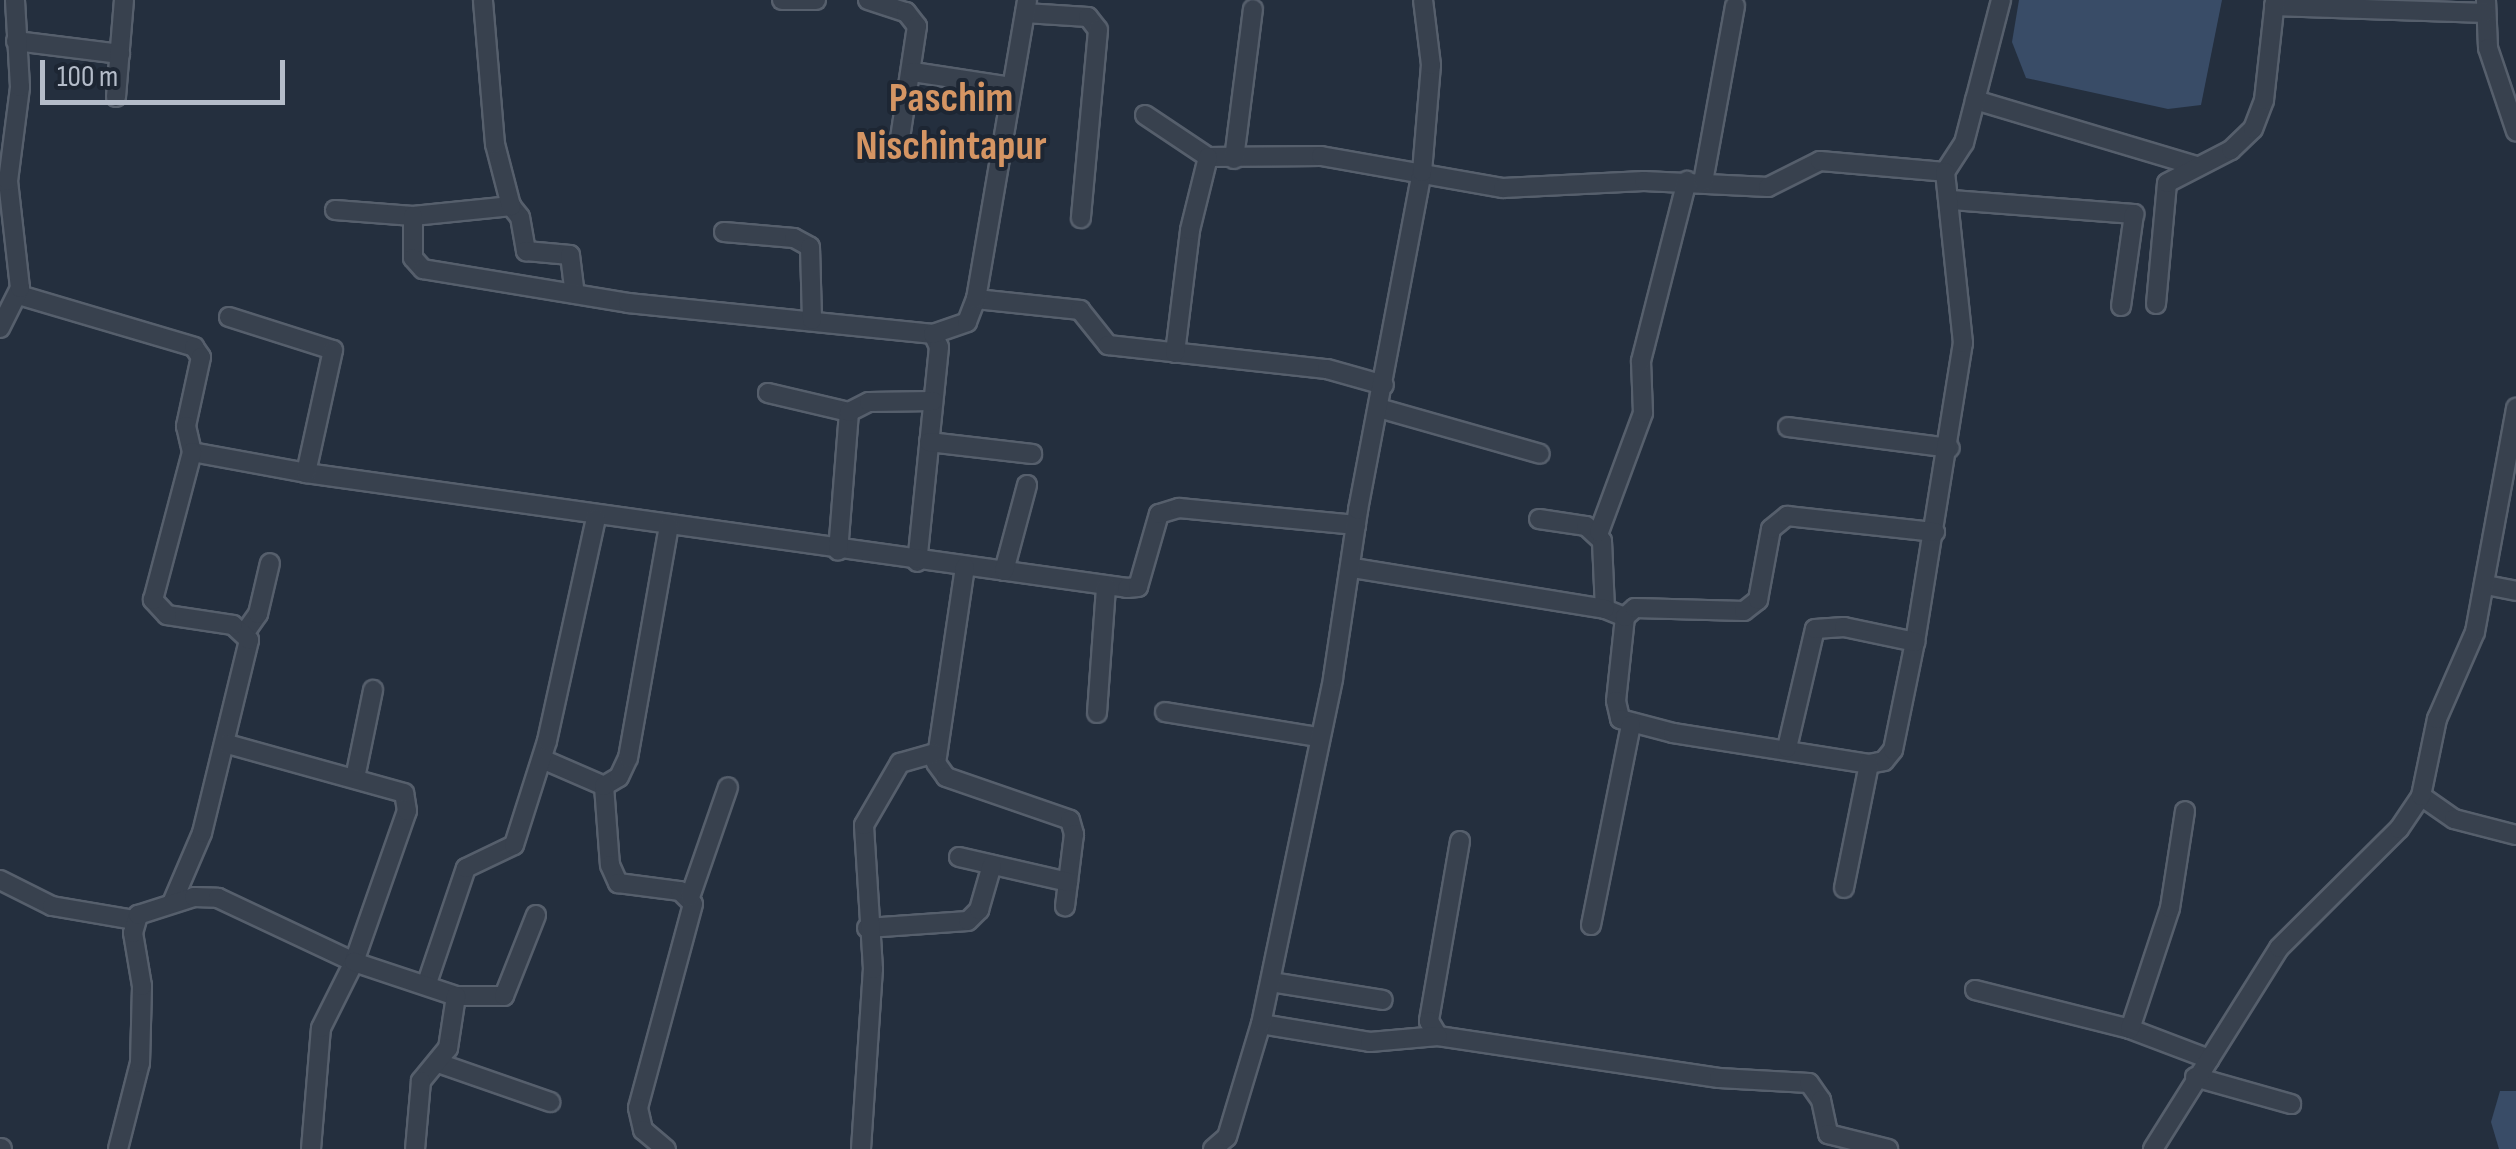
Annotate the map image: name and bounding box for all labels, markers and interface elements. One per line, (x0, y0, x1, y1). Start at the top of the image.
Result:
scale bar (45, 40, 290, 102)
text: 100 m (57, 59, 118, 95)
district label: Paschim Nischintapur (855, 74, 1047, 172)

